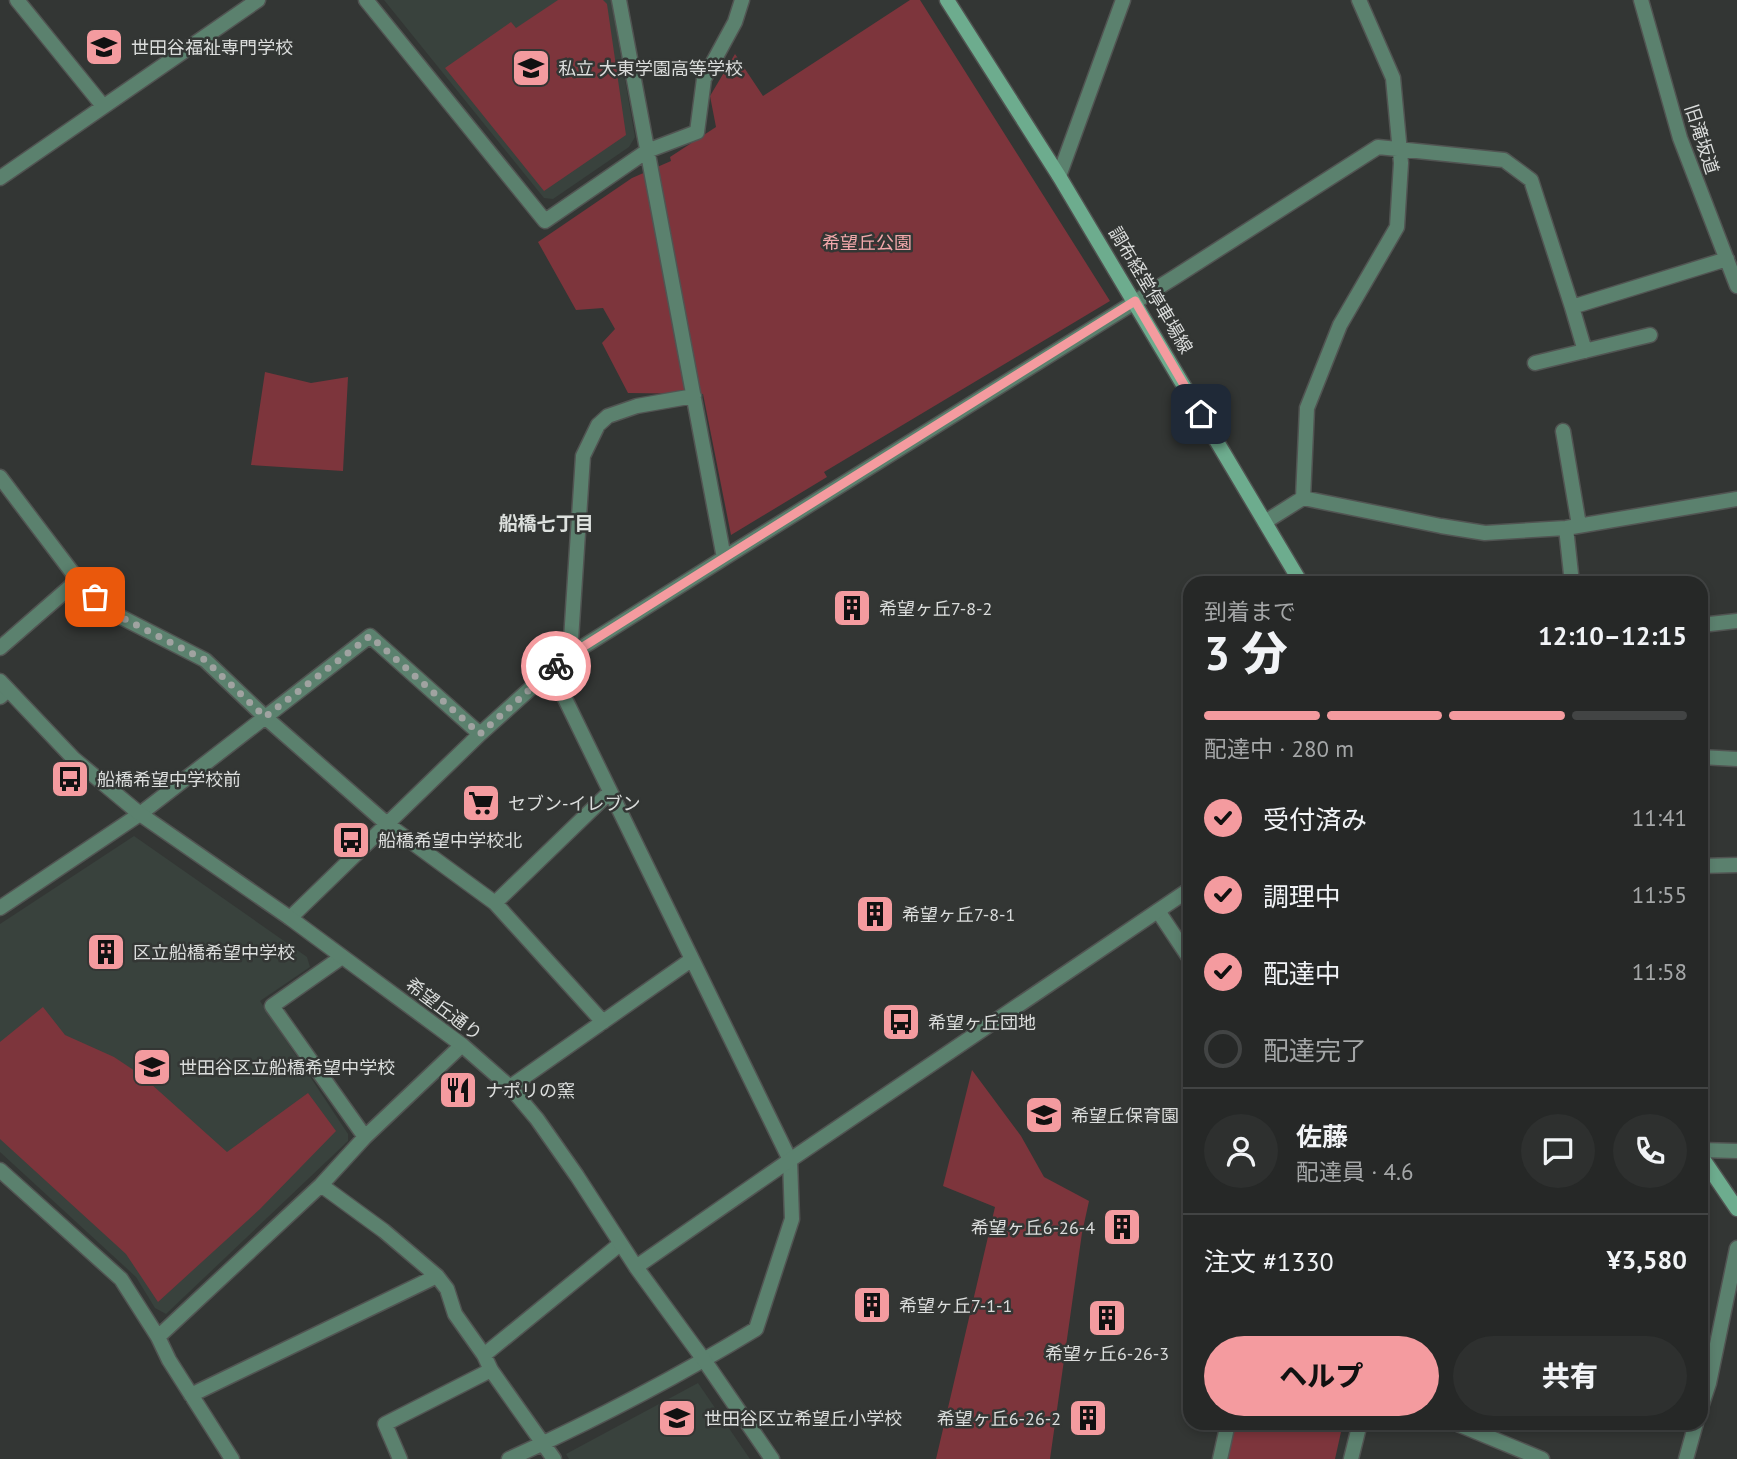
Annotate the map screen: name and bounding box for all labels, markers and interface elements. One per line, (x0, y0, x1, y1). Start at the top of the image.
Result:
school or university icon: 世田谷福祉専門学校 (83, 26, 125, 68)
place label: 世田谷福祉専門学校 (131, 36, 293, 59)
school or university icon: 私立 大東学園高等学校 (510, 47, 552, 89)
place label: 私立 大東学園高等学校 (558, 57, 743, 80)
street label: 旧滝坂道 (1680, 101, 1724, 177)
street label: 調布経堂停車場線 (1104, 222, 1198, 358)
park label: 希望丘公園 (822, 231, 912, 254)
pin (1171, 384, 1231, 444)
icon: home (1182, 395, 1220, 433)
district label: 船橋七丁目 (498, 511, 594, 535)
pin (65, 567, 125, 627)
icon: bag (76, 578, 114, 616)
building icon: 希望ヶ丘7-8-2 (831, 587, 873, 629)
place label: 希望ヶ丘7-8-2 (879, 597, 992, 620)
text: 到着まで (1204, 597, 1296, 626)
text: 12:10–12:15 (1538, 619, 1687, 652)
text: 3 分 (1204, 623, 1288, 683)
courier (521, 631, 591, 701)
icon: bike (537, 647, 575, 685)
text: 配達中 · 280 m (1204, 734, 1354, 763)
bus stop icon: 船橋希望中学校前 (49, 758, 91, 800)
place label: 船橋希望中学校前 (97, 768, 241, 791)
supermarket icon: セブン-イレブン (460, 782, 502, 824)
place label: セブン-イレブン (508, 792, 640, 815)
icon: check (1204, 799, 1242, 837)
text: 受付済み (1263, 803, 1367, 836)
text: 11:41 (1632, 803, 1687, 832)
bus stop icon: 船橋希望中学校北 (330, 819, 372, 861)
place label: 船橋希望中学校北 (378, 829, 522, 852)
icon: check (1204, 876, 1242, 914)
text: 調理中 (1263, 880, 1341, 913)
text: 11:55 (1632, 880, 1687, 909)
building icon: 希望ヶ丘7-8-1 (854, 893, 896, 935)
place label: 希望ヶ丘7-8-1 (902, 903, 1015, 926)
building icon: 区立船橋希望中学校 (85, 931, 127, 973)
place label: 区立船橋希望中学校 (133, 941, 295, 964)
icon: check (1204, 953, 1242, 991)
text: 配達中 (1263, 957, 1341, 990)
text: 11:58 (1632, 957, 1687, 986)
street label: 希望丘通り (401, 973, 487, 1045)
bus stop icon: 希望ヶ丘団地 (880, 1001, 922, 1043)
place label: 希望ヶ丘団地 (928, 1011, 1036, 1034)
text: 配達完了 (1263, 1034, 1367, 1067)
school or university icon: 世田谷区立船橋希望中学校 (131, 1046, 173, 1088)
place label: 世田谷区立船橋希望中学校 (179, 1056, 395, 1079)
restaurant icon: ナポリの窯 (437, 1069, 479, 1111)
place label: ナポリの窯 (485, 1079, 575, 1102)
school or university icon: 希望丘保育園 (1023, 1094, 1065, 1136)
place label: 希望丘保育園 (1071, 1104, 1179, 1127)
button: person (1204, 1114, 1278, 1188)
button: chat (1521, 1114, 1595, 1188)
button: phone (1613, 1114, 1687, 1188)
text: 佐藤 (1296, 1120, 1348, 1153)
text: 配達員 · 4.6 (1296, 1157, 1413, 1186)
building icon: 希望ヶ丘6-26-4 (1101, 1206, 1143, 1248)
place label: 希望ヶ丘6-26-4 (971, 1216, 1095, 1239)
text: ¥3,580 (1607, 1243, 1687, 1276)
text: 注文 #1330 (1204, 1245, 1334, 1278)
building icon: 希望ヶ丘7-1-1 (851, 1284, 893, 1326)
place label: 希望ヶ丘7-1-1 (899, 1294, 1012, 1317)
building icon: 希望ヶ丘6-26-3 (1086, 1297, 1128, 1339)
button: ヘルプ (1204, 1336, 1439, 1416)
button: 共有 (1453, 1336, 1687, 1416)
place label: 希望ヶ丘6-26-3 (1045, 1342, 1169, 1365)
school or university icon: 世田谷区立希望丘小学校 (656, 1397, 698, 1439)
building icon: 希望ヶ丘6-26-2 (1067, 1397, 1109, 1439)
place label: 世田谷区立希望丘小学校 (704, 1407, 902, 1430)
place label: 希望ヶ丘6-26-2 (937, 1407, 1061, 1430)

